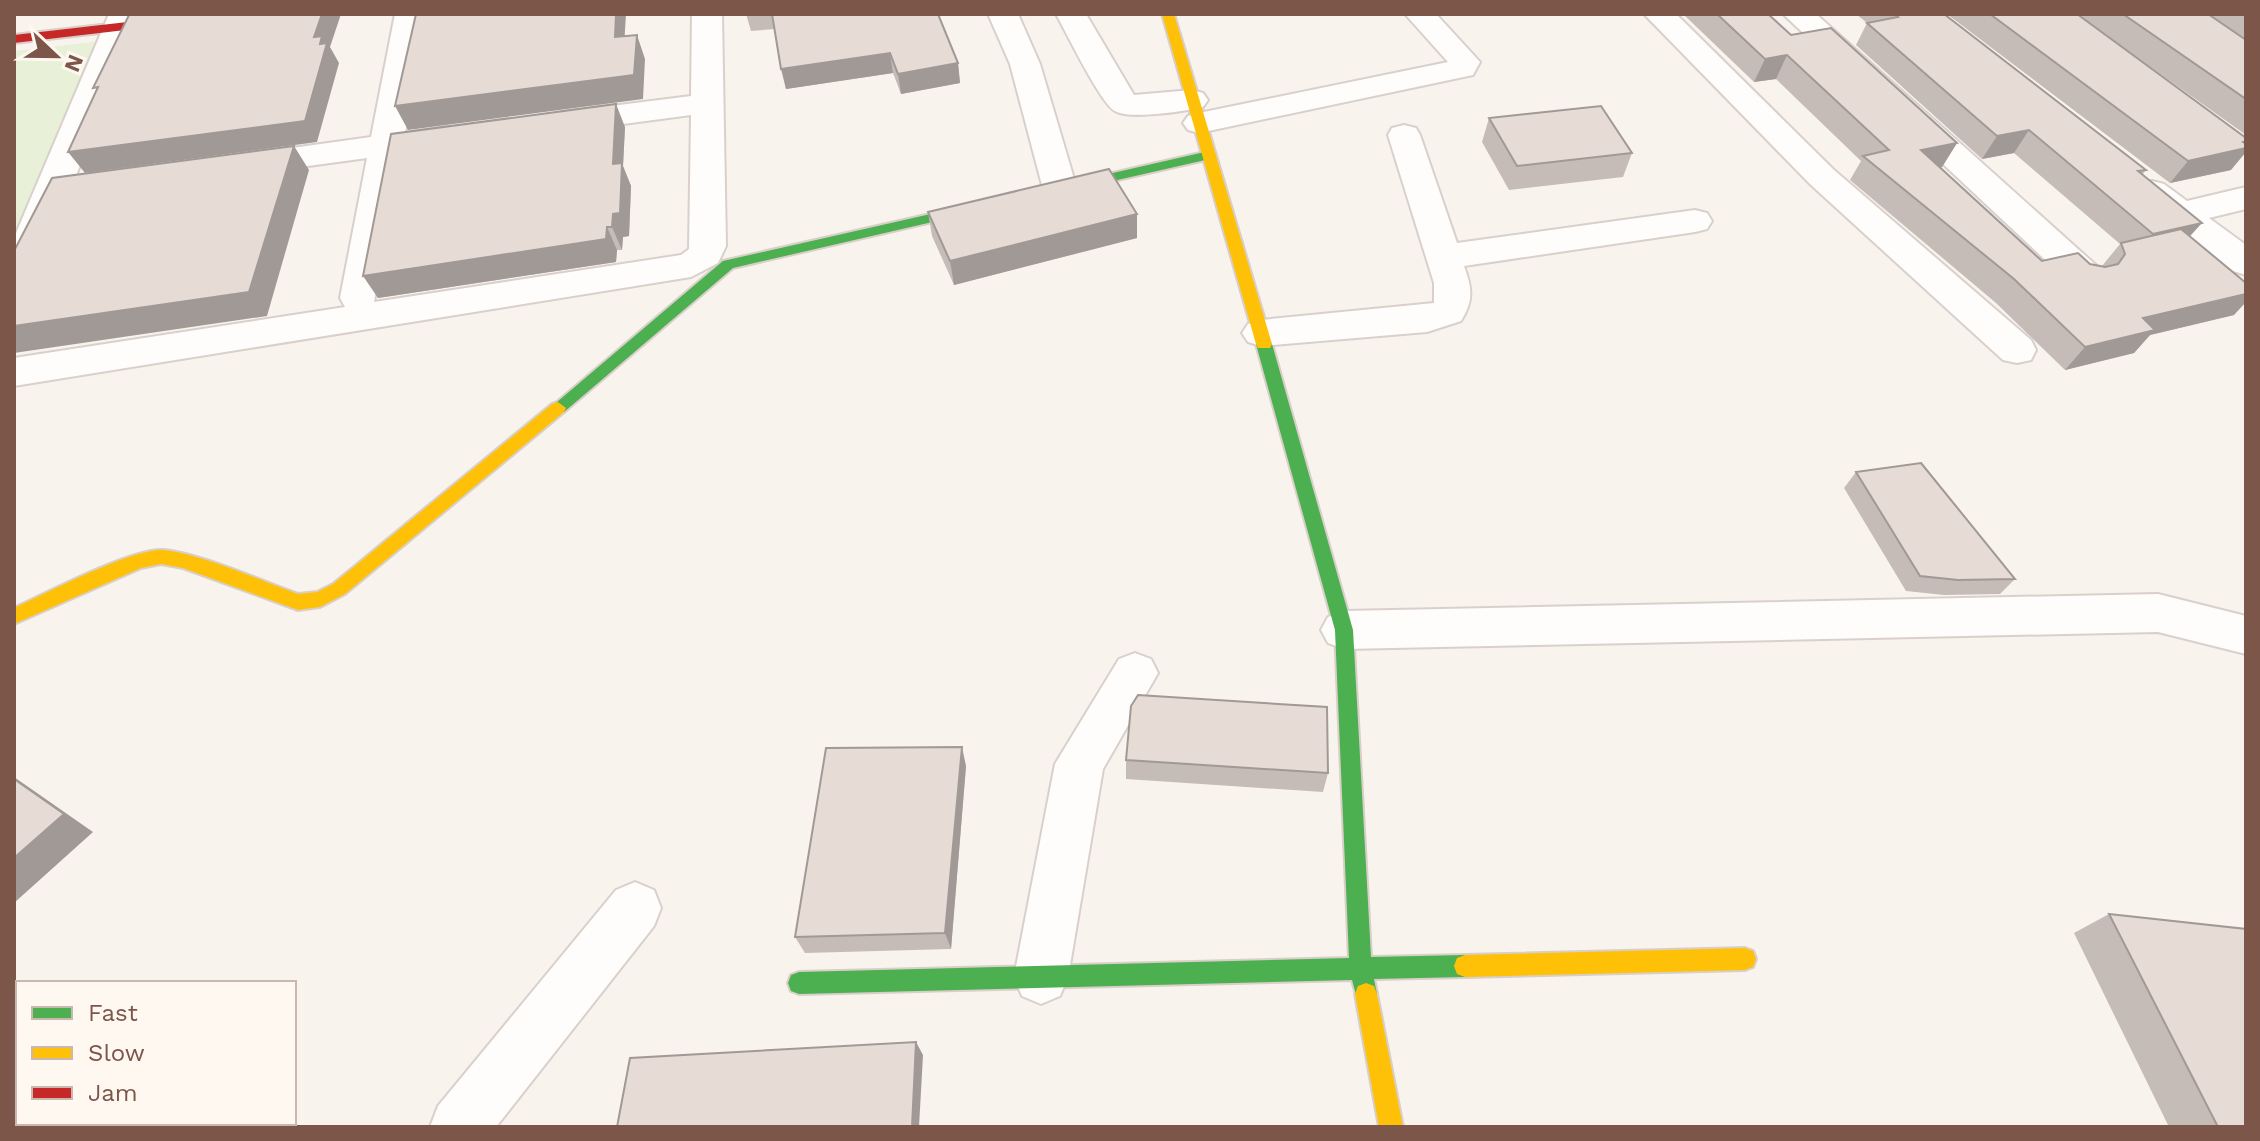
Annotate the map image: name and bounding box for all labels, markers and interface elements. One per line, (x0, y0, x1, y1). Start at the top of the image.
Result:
north arrow (16, 16, 96, 96)
text: N (59, 51, 89, 76)
legend (16, 981, 296, 1125)
text: Fast (88, 999, 138, 1027)
text: Slow (88, 1039, 145, 1067)
text: Jam (88, 1079, 138, 1107)

